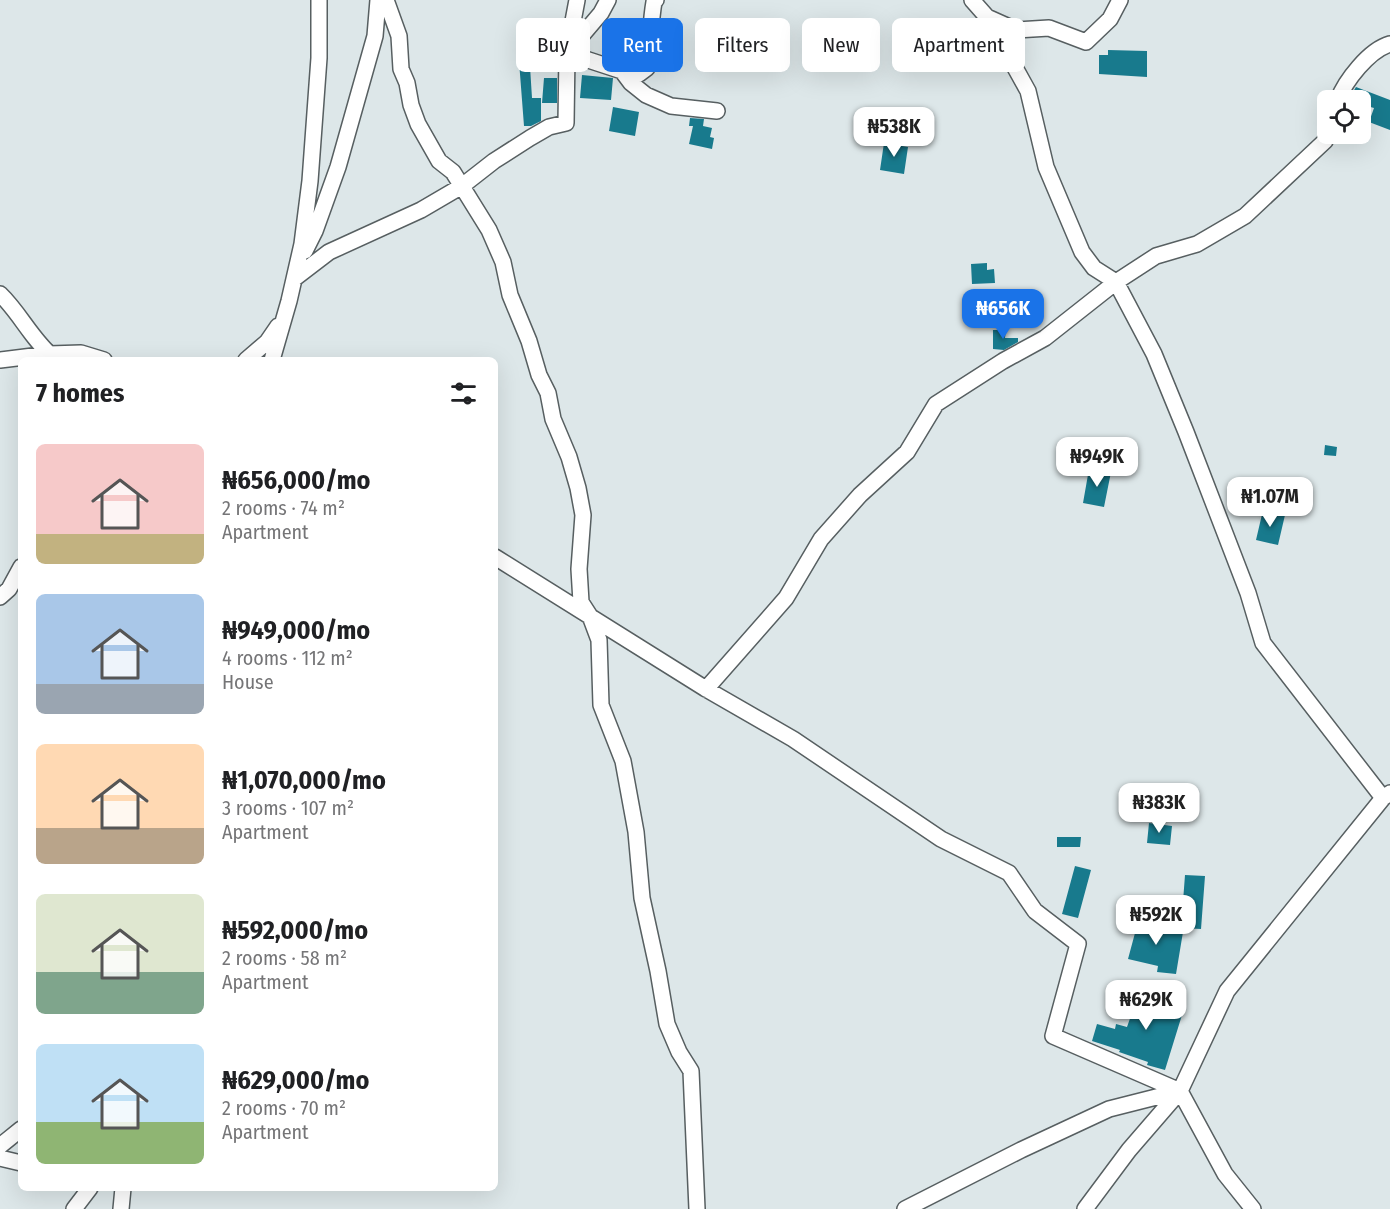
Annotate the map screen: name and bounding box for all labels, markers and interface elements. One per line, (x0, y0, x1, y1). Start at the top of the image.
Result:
chip: Buy (516, 18, 590, 72)
chip: Rent (602, 18, 683, 72)
chip: Filters (695, 18, 790, 72)
chip: New (802, 18, 880, 72)
chip: Apartment (892, 18, 1025, 72)
map controls (1317, 90, 1371, 144)
button: locate (1317, 90, 1371, 144)
pin: ₦538K (852, 107, 936, 158)
text: ₦538K (867, 114, 921, 138)
pin: ₦656K (961, 289, 1045, 340)
text: ₦656K (976, 296, 1030, 320)
icon: filters (447, 377, 480, 410)
text: 7 homes (36, 378, 124, 409)
pin: ₦949K (1055, 437, 1139, 488)
text: ₦949K (1070, 444, 1124, 468)
text: ₦656,000/mo (222, 465, 370, 496)
icon: home (84, 468, 156, 540)
pin: ₦1.07M (1221, 477, 1319, 528)
text: ₦1.07M (1241, 484, 1299, 508)
text: 2 rooms · 74 m² (222, 496, 345, 520)
text: Apartment (222, 520, 309, 544)
text: ₦949,000/mo (222, 615, 370, 646)
icon: home (84, 618, 156, 690)
text: 4 rooms · 112 m² (222, 646, 353, 670)
text: House (222, 670, 274, 694)
text: ₦1,070,000/mo (222, 765, 386, 796)
icon: home (84, 768, 156, 840)
pin: ₦383K (1117, 783, 1201, 834)
text: ₦383K (1133, 790, 1185, 814)
text: 3 rooms · 107 m² (222, 796, 354, 820)
text: Apartment (222, 820, 309, 844)
pin: ₦592K (1114, 895, 1198, 946)
text: ₦592K (1130, 902, 1182, 926)
text: ₦592,000/mo (222, 915, 368, 946)
icon: home (84, 918, 156, 990)
text: 2 rooms · 58 m² (222, 946, 347, 970)
text: Apartment (222, 970, 309, 994)
pin: ₦629K (1104, 980, 1188, 1031)
text: ₦629K (1119, 987, 1173, 1011)
text: ₦629,000/mo (222, 1065, 369, 1096)
icon: home (84, 1068, 156, 1140)
text: 2 rooms · 70 m² (222, 1096, 346, 1120)
text: Apartment (222, 1120, 309, 1144)

